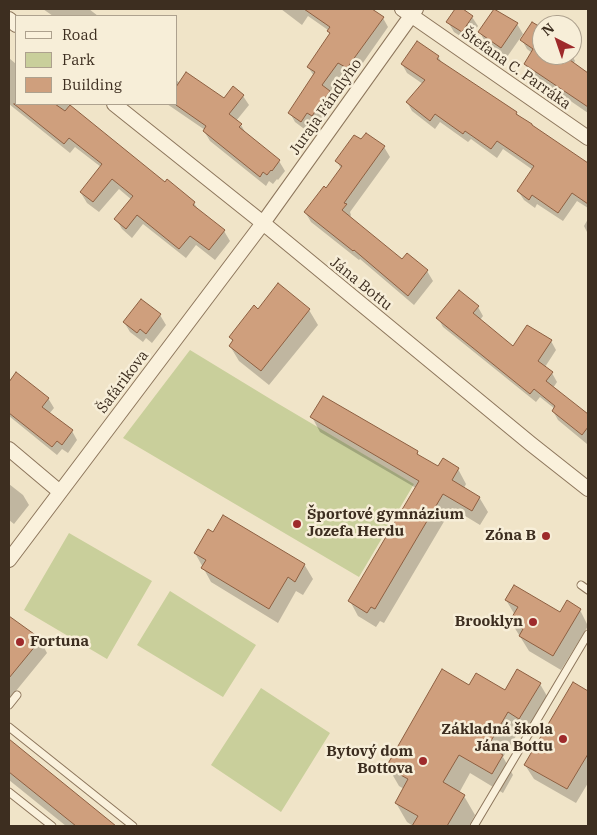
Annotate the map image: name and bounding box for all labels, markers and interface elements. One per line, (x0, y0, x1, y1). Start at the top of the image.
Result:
legend (15, 15, 178, 105)
north arrow (532, 15, 582, 65)
text: N (538, 19, 558, 40)
text: Road (62, 25, 98, 44)
street label: Štefana C. Parráka (458, 25, 574, 113)
text: Park (62, 50, 95, 69)
street label: Juraja Fándlyho (286, 56, 366, 158)
text: Building (62, 75, 122, 94)
street label: Jána Bottu (326, 254, 396, 314)
street label: Šafárikova (93, 347, 153, 417)
place label: Športové gymnázium Jozefa Herdu (307, 506, 464, 541)
marker: Športové gymnázium Jozefa Herdu (291, 518, 303, 530)
place label: Zóna B (485, 527, 536, 545)
marker: Zóna B (540, 530, 552, 542)
place label: Brooklyn (455, 613, 523, 631)
marker: Brooklyn (527, 616, 539, 628)
place label: Fortuna (30, 633, 89, 651)
marker: Fortuna (14, 636, 26, 648)
place label: Základná škola Jána Bottu (441, 721, 553, 756)
marker: Základná škola Jána Bottu (557, 733, 569, 745)
place label: Bytový dom Bottova (326, 743, 413, 778)
marker: Bytový dom Bottova (417, 755, 429, 767)

